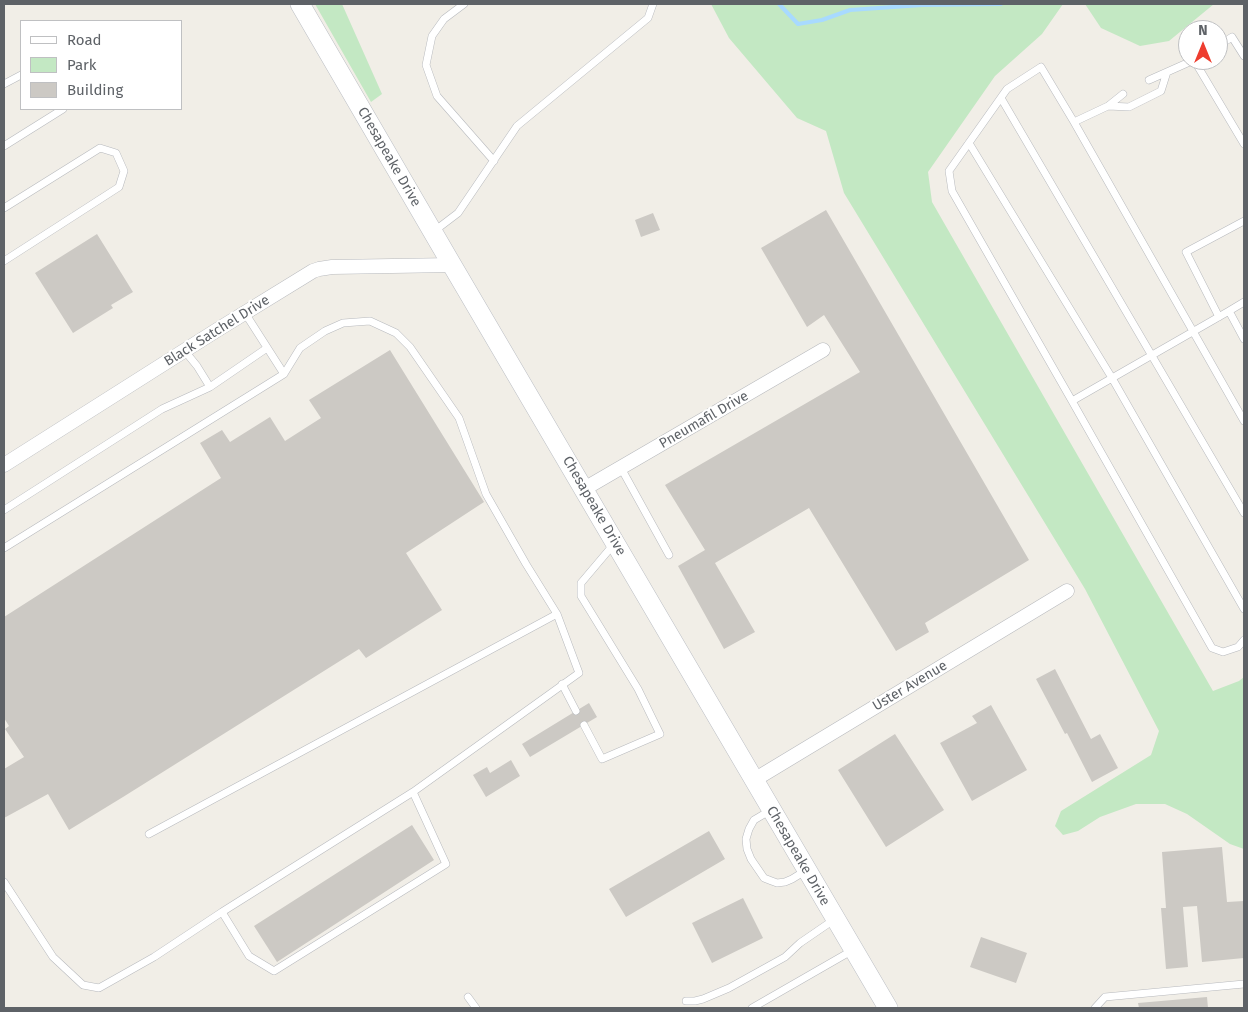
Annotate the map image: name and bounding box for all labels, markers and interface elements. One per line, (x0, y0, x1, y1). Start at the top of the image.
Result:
legend (20, 20, 182, 110)
north arrow (1178, 20, 1228, 70)
text: N (1198, 22, 1208, 39)
text: Road (67, 31, 102, 49)
text: Park (67, 56, 97, 74)
text: Building (67, 81, 123, 99)
street label: Chesapeake Drive (354, 104, 424, 210)
street label: Black Satchel Drive (161, 292, 273, 370)
street label: Pneumafil Drive (656, 388, 752, 452)
street label: Chesapeake Drive (559, 453, 629, 559)
street label: Uster Avenue (870, 657, 950, 715)
street label: Chesapeake Drive (763, 803, 833, 909)

